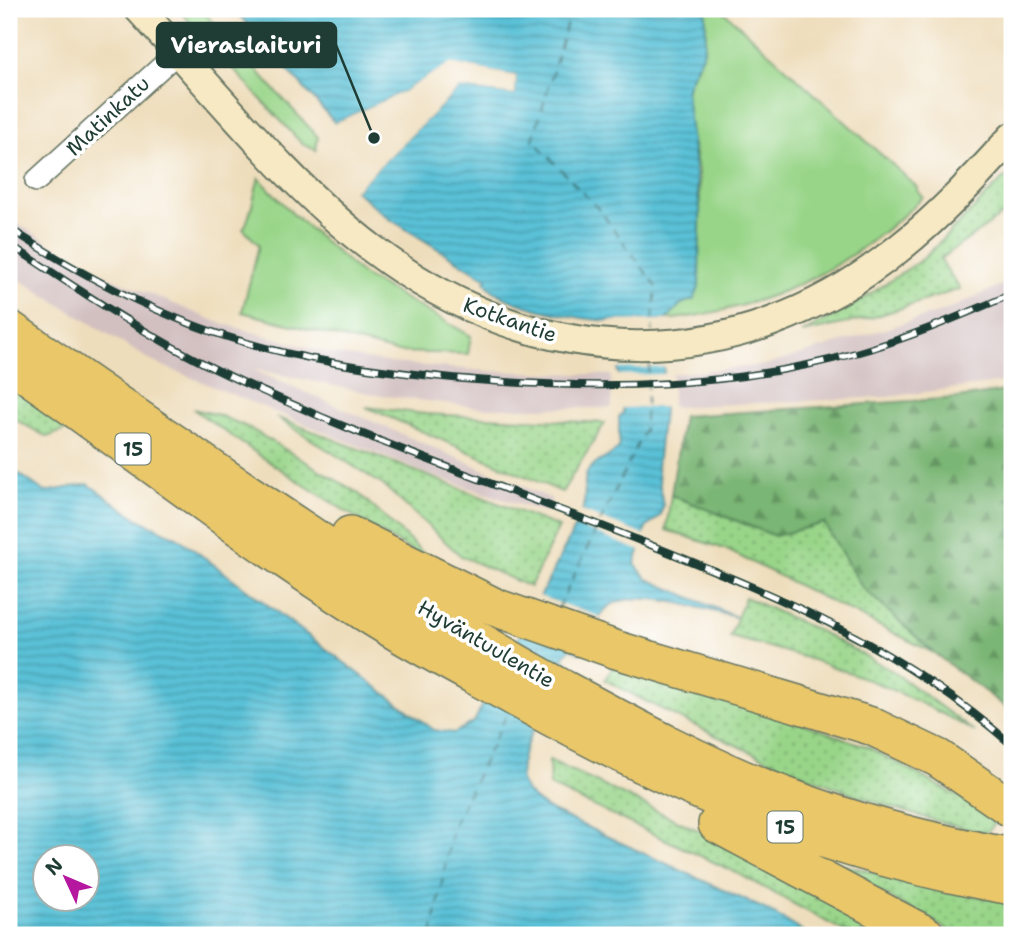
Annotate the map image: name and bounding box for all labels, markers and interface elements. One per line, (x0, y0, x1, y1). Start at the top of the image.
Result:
callout: Vieraslaituri (157, 23, 336, 67)
text: Vieraslaituri (171, 30, 321, 60)
street label: Matinkatu (60, 70, 156, 162)
street label: Kotkantie (459, 291, 561, 349)
road number: 15 (116, 433, 150, 464)
street label: Hyväntuulentie (412, 593, 560, 695)
road number: 15 (768, 812, 802, 842)
north arrow (32, 842, 102, 912)
text: N (40, 852, 68, 881)

